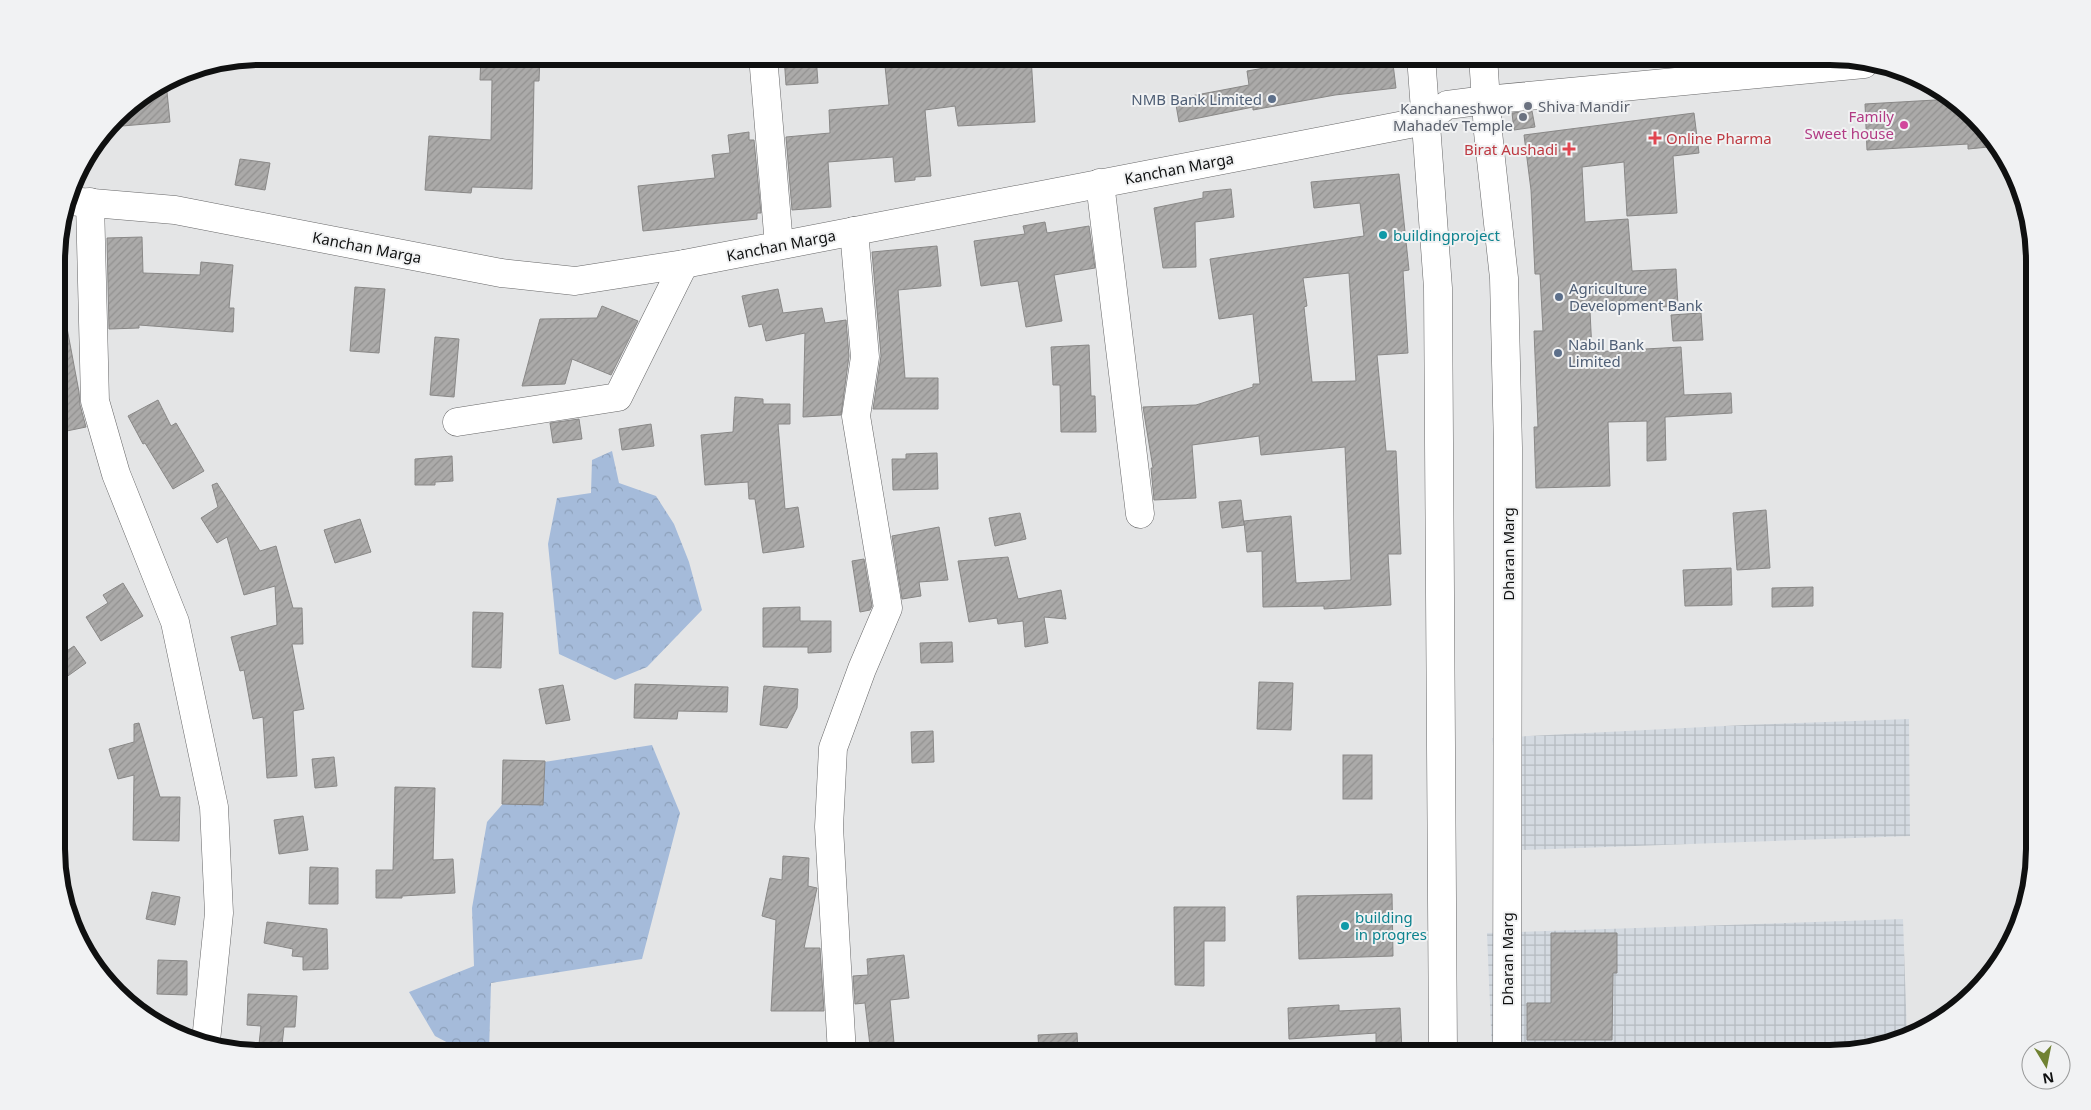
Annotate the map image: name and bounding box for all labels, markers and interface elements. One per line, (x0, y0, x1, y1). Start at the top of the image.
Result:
place label: NMB Bank Limited (1131, 89, 1262, 109)
marker: NMB Bank Limited (1266, 93, 1278, 105)
place label: Shiva Mandir (1538, 96, 1630, 116)
place label: Kanchaneshwor Mahadev Temple (1393, 98, 1513, 135)
marker: Shiva Mandir (1522, 100, 1534, 112)
place label: Family Sweet house (1804, 106, 1894, 143)
marker: Kanchaneshwor Mahadev Temple (1517, 111, 1529, 123)
marker: Family Sweet house (1898, 119, 1910, 131)
place label: Online Pharma (1666, 128, 1772, 148)
marker: Online Pharma (1648, 131, 1662, 145)
place label: Birat Aushadi (1464, 139, 1558, 159)
marker: Birat Aushadi (1562, 142, 1576, 156)
street label: Kanchan Marga (1123, 148, 1235, 188)
street label: Kanchan Marga (725, 225, 837, 265)
place label: buildingproject (1393, 225, 1501, 245)
street label: Kanchan Marga (311, 227, 423, 267)
marker: buildingproject (1377, 229, 1389, 241)
place label: Agriculture Development Bank (1569, 278, 1703, 315)
marker: Agriculture Development Bank (1553, 291, 1565, 303)
place label: Nabil Bank Limited (1568, 334, 1644, 371)
marker: Nabil Bank Limited (1552, 347, 1564, 359)
street label: Dharan Marg (1498, 507, 1518, 601)
place label: building in progres (1355, 907, 1427, 944)
street label: Dharan Marg (1497, 912, 1517, 1006)
marker: building in progres (1339, 920, 1351, 932)
north arrow (2021, 1040, 2071, 1090)
text: N (2041, 1068, 2056, 1089)

